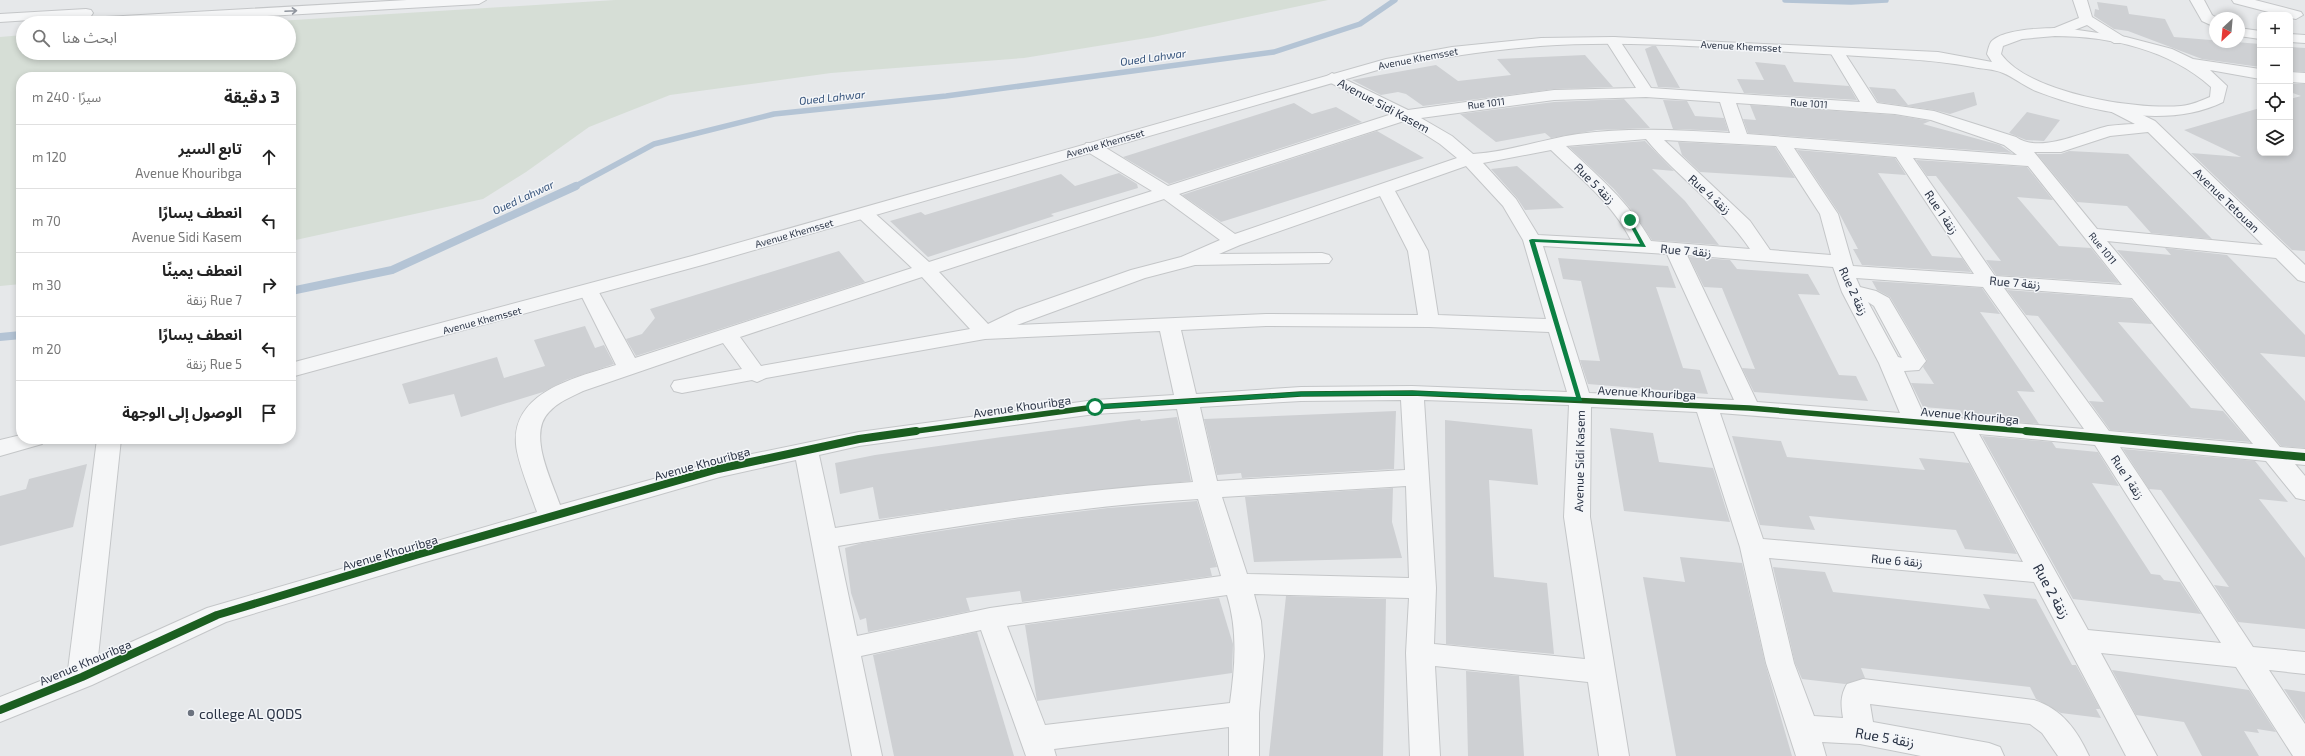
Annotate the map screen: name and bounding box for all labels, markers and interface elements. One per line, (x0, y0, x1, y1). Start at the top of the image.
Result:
one-way arrow (284, 7, 297, 14)
north arrow (2209, 12, 2245, 48)
map controls (2257, 12, 2293, 156)
button: + (2257, 12, 2293, 48)
search box (16, 16, 296, 60)
icon: search (30, 27, 52, 49)
text: ابحث هنا (62, 28, 117, 46)
street label: Avenue Khemsset (1700, 38, 1782, 54)
street label: Avenue Khemsset (1377, 44, 1459, 72)
water label: Oued Lahwar (1119, 46, 1187, 68)
button: − (2257, 48, 2293, 84)
street label: Avenue Sidi Kasem (1336, 75, 1432, 135)
button: locate (2257, 84, 2293, 120)
text: 3 دقيقة (224, 86, 280, 106)
water label: Oued Lahwar (798, 87, 866, 107)
text: سيرًا · 240 m (32, 89, 101, 105)
street label: Rue 1011 (1467, 95, 1505, 111)
street label: Rue 1011 (1790, 96, 1828, 110)
button: layers (2257, 120, 2293, 156)
street label: Avenue Khemsset (1064, 126, 1146, 160)
text: تابع السير (179, 139, 242, 157)
icon: ahead (258, 146, 280, 168)
text: 120 m (32, 149, 67, 165)
street label: Rue 5 زنقة (1571, 160, 1618, 207)
text: Avenue Khouribga (135, 165, 242, 181)
street label: Avenue Tetouan (2191, 165, 2263, 235)
street label: Rue 4 زنقة (1685, 171, 1734, 218)
water label: Oued Lahwar (490, 177, 556, 217)
street label: Rue 1 زنقة (1921, 187, 1962, 237)
text: انعطف يسارًا (158, 203, 242, 221)
icon: left (258, 210, 280, 232)
route end (1621, 211, 1639, 229)
text: 70 m (32, 213, 61, 229)
street label: Avenue Khemsset (753, 216, 835, 250)
text: Avenue Sidi Kasem (132, 229, 242, 245)
street label: Rue 1011 (2087, 230, 2119, 266)
street label: Rue 7 زنقة (1660, 241, 1712, 260)
text: انعطف يمينًا (162, 261, 242, 279)
street label: Rue 2 زنقة (1836, 265, 1871, 318)
street label: Rue 7 زنقة (1989, 273, 2041, 292)
icon: right (258, 274, 280, 296)
text: 30 m (32, 277, 61, 293)
text: Rue 7 زنقة (186, 292, 242, 308)
street label: Avenue Khemsset (441, 304, 523, 336)
text: انعطف يسارًا (158, 325, 242, 343)
icon: left (258, 338, 280, 360)
text: 20 m (32, 341, 61, 357)
text: Rue 5 زنقة (186, 356, 242, 372)
street label: Avenue Khouribga (1597, 382, 1697, 402)
street label: Avenue Khouribga (972, 392, 1072, 420)
route start (1086, 398, 1104, 416)
icon: arrive (258, 402, 280, 424)
text: الوصول إلى الوجهة (122, 403, 242, 421)
street label: Avenue Khouribga (1920, 404, 2020, 426)
street label: Avenue Sidi Kasem (1571, 410, 1587, 512)
street label: Avenue Khouribga (653, 443, 751, 483)
street label: Rue 1 زنقة (2108, 452, 2147, 502)
street label: Avenue Khouribga (341, 532, 439, 572)
street label: Rue 6 زنقة (1870, 551, 1923, 570)
street label: Rue 2 زنقة (2029, 560, 2074, 622)
street label: Avenue Khouribga (37, 636, 133, 688)
place label: college AL QODS (199, 705, 302, 722)
marker: college AL QODS (186, 708, 196, 718)
street label: Rue 5 زنقة (1854, 723, 1916, 752)

